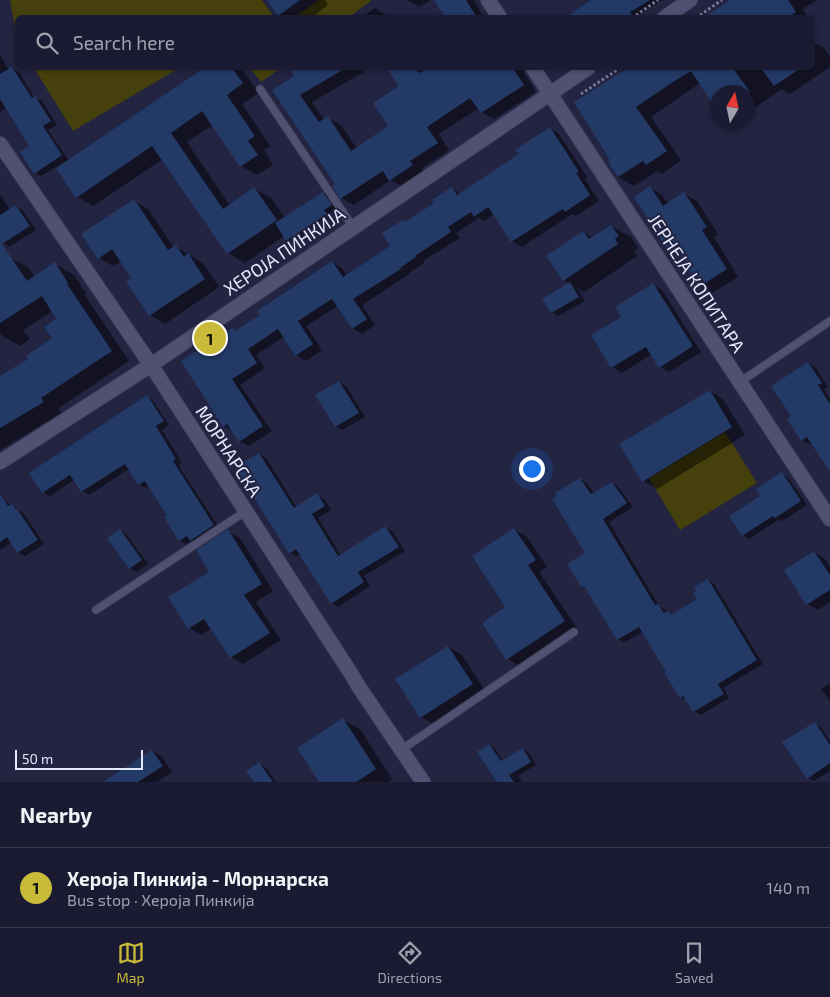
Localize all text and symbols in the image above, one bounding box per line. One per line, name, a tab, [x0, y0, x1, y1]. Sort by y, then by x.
search box	[15, 15, 815, 70]
icon: search	[33, 29, 61, 57]
text: Search here	[73, 31, 175, 54]
north arrow	[710, 85, 755, 130]
street label: ХЕРОЈА ПИНКИЈА	[219, 202, 350, 300]
street label: ЈЕРНЕЈА КОПИТАРА	[644, 210, 750, 357]
pin: 1	[194, 319, 226, 357]
street label: МОРНАРСКА	[191, 401, 267, 501]
your location	[519, 456, 545, 482]
scale bar	[15, 747, 142, 770]
text: 50 m	[22, 750, 53, 767]
text: Nearby	[20, 802, 92, 827]
text: Хероја Пинкија - Морнарска	[67, 867, 329, 890]
text: 1	[33, 878, 39, 897]
text: 140 m	[767, 878, 810, 897]
text: Bus stop · Хероја Пинкија	[67, 890, 255, 909]
tab: Map	[116, 939, 145, 986]
tab: Directions	[378, 939, 442, 986]
tab: Saved	[675, 939, 714, 986]

